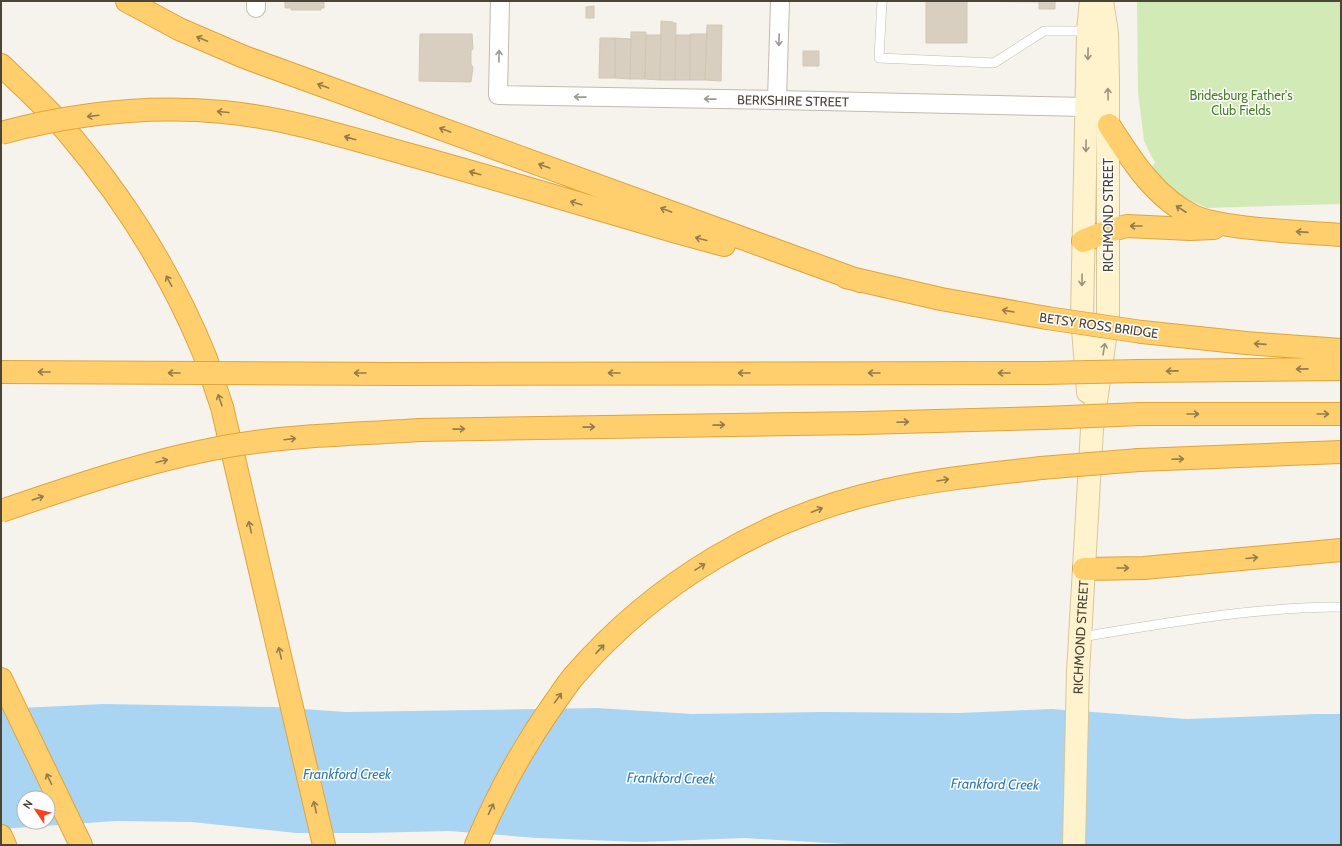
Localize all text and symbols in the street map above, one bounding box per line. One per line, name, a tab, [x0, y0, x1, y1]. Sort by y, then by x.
one-way arrow	[775, 33, 782, 46]
one-way arrow	[196, 34, 208, 42]
one-way arrow	[1084, 47, 1092, 60]
one-way arrow	[495, 50, 503, 63]
one-way arrow	[317, 81, 329, 89]
park label: Bridesburg Father's Club Fields	[1189, 87, 1293, 118]
one-way arrow	[1104, 88, 1112, 101]
street label: BERKSHIRE STREET	[737, 91, 849, 110]
one-way arrow	[574, 93, 587, 101]
one-way arrow	[704, 95, 717, 103]
one-way arrow	[217, 109, 230, 116]
one-way arrow	[87, 112, 100, 119]
one-way arrow	[438, 126, 451, 133]
one-way arrow	[344, 134, 357, 141]
one-way arrow	[1082, 139, 1090, 152]
street label: RICHMOND STREET	[1100, 158, 1116, 272]
one-way arrow	[537, 162, 550, 169]
one-way arrow	[469, 169, 482, 176]
one-way arrow	[570, 198, 582, 206]
one-way arrow	[1176, 205, 1187, 213]
one-way arrow	[660, 206, 672, 214]
one-way arrow	[1130, 222, 1143, 230]
one-way arrow	[1296, 229, 1309, 236]
one-way arrow	[695, 235, 708, 242]
one-way arrow	[1078, 273, 1086, 286]
one-way arrow	[165, 275, 172, 287]
one-way arrow	[1002, 306, 1015, 314]
street label: BETSY ROSS BRIDGE	[1038, 309, 1160, 341]
one-way arrow	[1254, 340, 1267, 347]
one-way arrow	[1100, 342, 1108, 355]
one-way arrow	[1296, 365, 1309, 373]
one-way arrow	[1166, 367, 1179, 375]
one-way arrow	[38, 369, 51, 376]
one-way arrow	[168, 369, 181, 377]
one-way arrow	[354, 369, 367, 377]
one-way arrow	[608, 369, 621, 377]
one-way arrow	[738, 369, 751, 377]
one-way arrow	[868, 369, 881, 377]
one-way arrow	[998, 369, 1011, 377]
one-way arrow	[216, 394, 223, 407]
one-way arrow	[1186, 410, 1199, 418]
one-way arrow	[1316, 410, 1329, 418]
one-way arrow	[896, 418, 909, 426]
one-way arrow	[712, 421, 725, 429]
one-way arrow	[582, 423, 595, 431]
one-way arrow	[452, 425, 465, 433]
one-way arrow	[283, 435, 296, 442]
one-way arrow	[1171, 455, 1184, 462]
one-way arrow	[156, 456, 169, 464]
one-way arrow	[936, 476, 949, 484]
one-way arrow	[31, 494, 44, 501]
one-way arrow	[810, 506, 822, 514]
one-way arrow	[246, 521, 254, 534]
one-way arrow	[1245, 555, 1258, 562]
one-way arrow	[694, 562, 706, 570]
one-way arrow	[1116, 565, 1129, 572]
street label: RICHMOND STREET	[1069, 580, 1091, 694]
one-way arrow	[595, 643, 604, 654]
one-way arrow	[275, 647, 283, 660]
one-way arrow	[554, 692, 562, 703]
water label: Frankford Creek	[303, 765, 392, 783]
water label: Frankford Creek	[627, 768, 716, 788]
one-way arrow	[45, 773, 52, 785]
water label: Frankford Creek	[951, 774, 1040, 794]
north arrow	[16, 790, 56, 830]
text: N	[20, 797, 36, 811]
one-way arrow	[311, 801, 319, 814]
one-way arrow	[488, 803, 495, 815]

